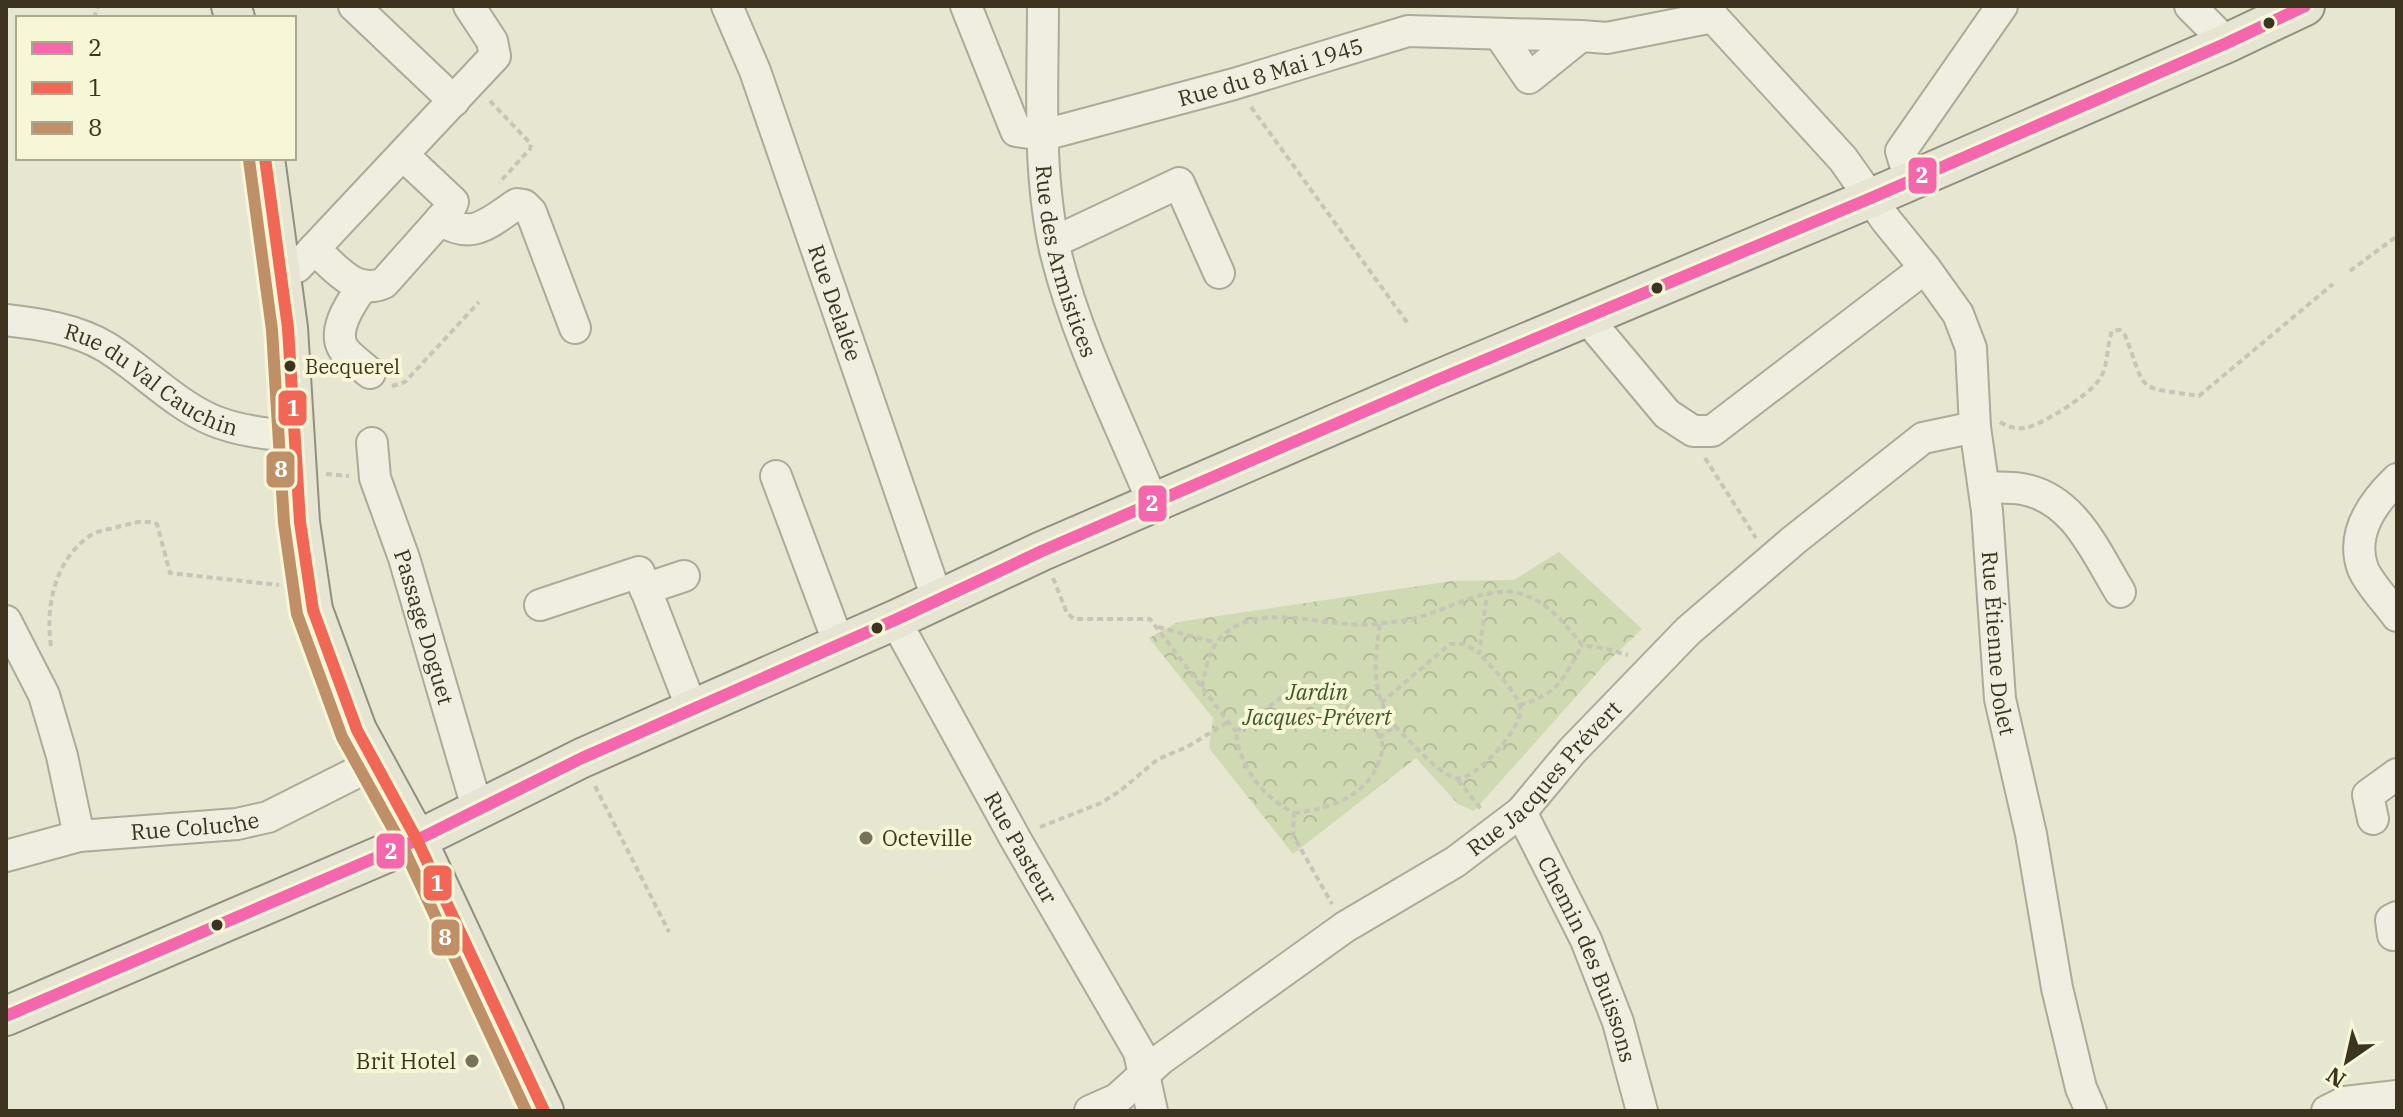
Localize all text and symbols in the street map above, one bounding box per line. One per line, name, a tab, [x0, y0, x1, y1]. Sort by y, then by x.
unlabelled marker	[2261, 15, 2277, 31]
legend	[16, 16, 296, 160]
text: 2	[88, 31, 102, 63]
street label: Rue du 8 Mai 1945	[1175, 31, 1366, 112]
text: 1	[88, 71, 102, 103]
text: 8	[88, 111, 102, 143]
line badge: 2	[1907, 156, 1938, 195]
text: 2	[1915, 160, 1929, 189]
street label: Rue des Armistices	[1030, 164, 1104, 362]
street label: Rue Delalée	[802, 241, 869, 365]
unlabelled marker	[1649, 280, 1665, 296]
street label: Rue du Val Cauchin	[61, 316, 241, 442]
place label: Becquerel	[305, 353, 400, 380]
marker: Becquerel	[282, 358, 298, 374]
line badge: 1	[277, 389, 308, 427]
text: 1	[286, 393, 300, 422]
line badge: 8	[265, 450, 296, 489]
text: 8	[274, 454, 288, 483]
line badge: 2	[1137, 484, 1168, 523]
text: 2	[1145, 488, 1159, 517]
street label: Passage Doguet	[388, 545, 461, 708]
street label: Rue Étienne Dolet	[1976, 550, 2023, 738]
unlabelled marker	[869, 620, 885, 636]
park label: Jardin Jacques-Prévert	[1241, 677, 1393, 731]
street label: Rue Jacques Prévert	[1461, 694, 1627, 862]
street label: Rue Pasteur	[978, 786, 1065, 909]
street label: Rue Coluche	[130, 804, 262, 846]
place label: Octeville	[882, 823, 972, 852]
marker: Octeville	[857, 829, 875, 847]
line badge: 2	[375, 832, 406, 870]
text: 2	[384, 836, 398, 865]
street label: Chemin des Buissons	[1532, 851, 1643, 1065]
line badge: 1	[422, 864, 453, 902]
text: 1	[430, 868, 444, 897]
unlabelled marker	[209, 917, 225, 933]
line badge: 8	[430, 918, 461, 957]
text: 8	[438, 922, 452, 951]
north arrow	[2307, 1021, 2387, 1101]
place label: Brit Hotel	[356, 1046, 456, 1075]
marker: Brit Hotel	[463, 1052, 481, 1070]
text: N	[2320, 1061, 2351, 1095]

